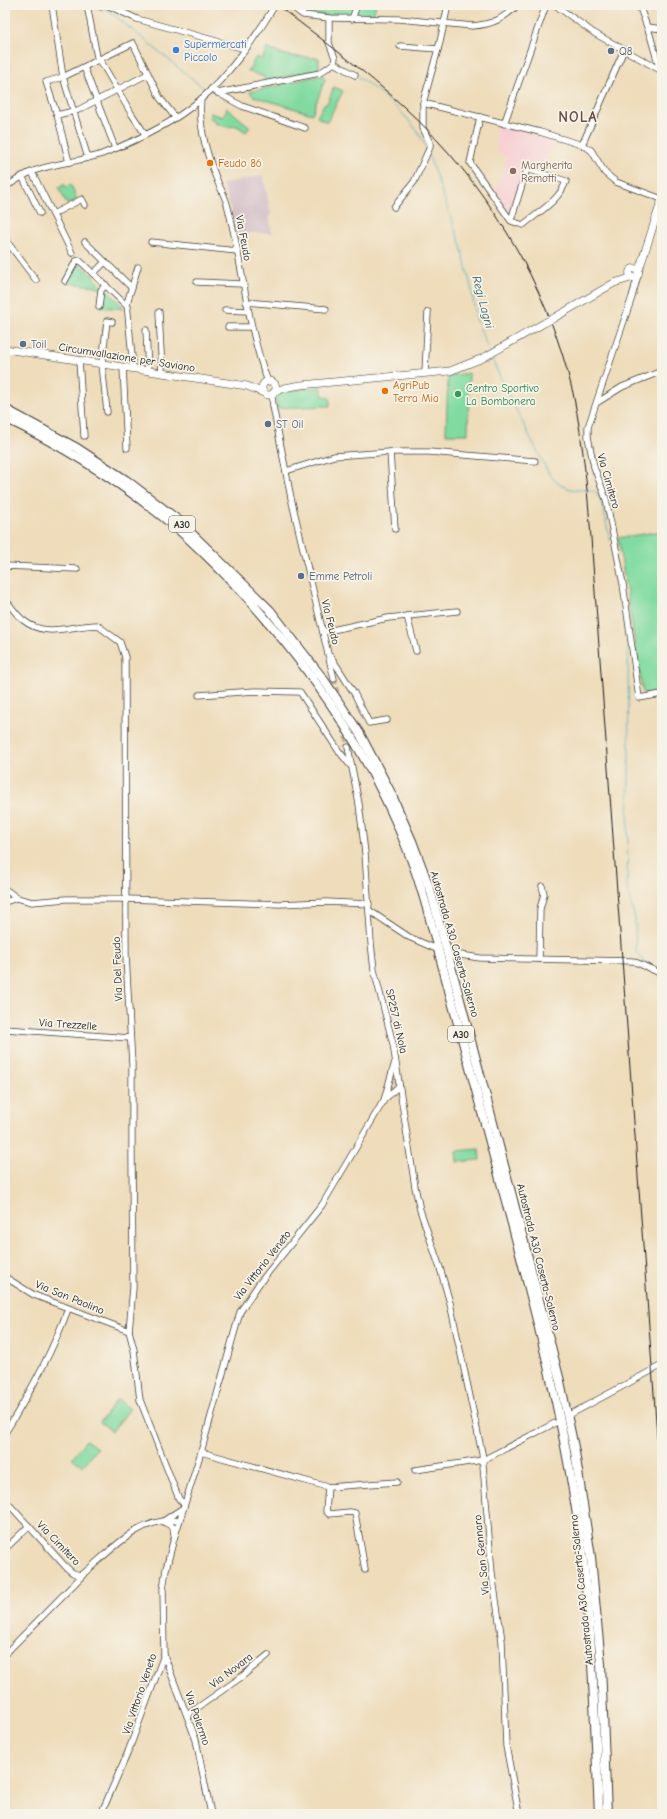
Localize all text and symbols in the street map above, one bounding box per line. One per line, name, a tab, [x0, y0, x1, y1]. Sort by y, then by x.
place label: Supermercati Piccolo	[184, 38, 247, 64]
marker: Supermercati Piccolo	[171, 45, 181, 55]
place label: Q8	[619, 45, 633, 58]
marker: Q8	[606, 46, 616, 56]
district label: NOLA	[558, 108, 598, 126]
place label: Feudo 86	[218, 157, 262, 170]
marker: Feudo 86	[205, 158, 215, 168]
place label: Margherita Remotti	[521, 159, 573, 185]
marker: Margherita Remotti	[508, 166, 518, 176]
street label: Via Feudo	[233, 214, 254, 262]
water label: Regi Lagni	[469, 274, 497, 330]
place label: Toil	[31, 338, 46, 351]
marker: Toil	[18, 339, 28, 349]
street label: Circumvallazione per Saviano	[58, 340, 196, 375]
place label: AgriPub Terra Mia	[393, 379, 439, 405]
place label: Centro Sportivo La Bombonera	[466, 382, 539, 408]
marker: AgriPub Terra Mia	[380, 386, 390, 396]
marker: Centro Sportivo La Bombonera	[453, 389, 463, 399]
place label: ST Oil	[276, 418, 303, 431]
marker: ST Oil	[263, 419, 273, 429]
street label: Via Cimitero	[594, 452, 623, 510]
road number: A30	[169, 516, 195, 532]
place label: Emme Petroli	[309, 570, 372, 583]
marker: Emme Petroli	[296, 571, 306, 581]
street label: Via Feudo	[319, 598, 342, 646]
street label: Autostrada A30 Caserta-Salerno	[427, 870, 482, 1019]
street label: Via Del Feudo	[110, 936, 125, 1002]
street label: SP257 di Nola	[383, 988, 410, 1055]
street label: Via Trezzelle	[38, 1016, 98, 1033]
road number: A30	[448, 1026, 474, 1042]
street label: Autostrada A30 Caserta-Salerno	[514, 1182, 563, 1332]
street label: Via Vittorio Veneto	[231, 1228, 294, 1303]
street label: Via San Paolino	[33, 1278, 106, 1317]
street label: Via San Gennaro	[471, 1514, 492, 1596]
street label: Autostrada A30 Caserta-Salerno	[567, 1514, 596, 1666]
street label: Via Cimitero	[34, 1518, 83, 1568]
street label: Via Novara	[207, 1650, 255, 1691]
street label: Via Vittorio Veneto	[119, 1652, 160, 1737]
street label: Via Palermo	[182, 1689, 213, 1747]

